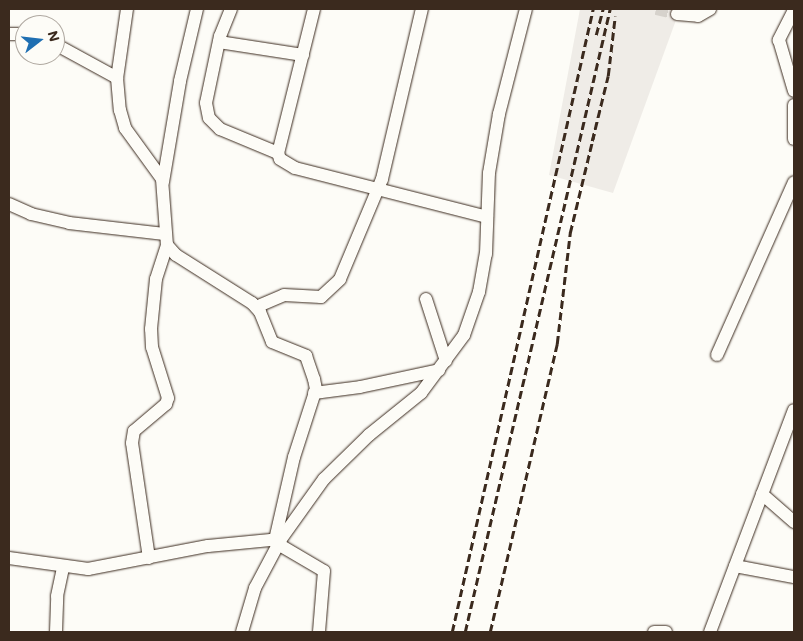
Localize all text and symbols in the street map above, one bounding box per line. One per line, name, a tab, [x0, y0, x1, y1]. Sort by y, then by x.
north arrow	[15, 15, 65, 65]
text: N	[43, 28, 65, 44]

